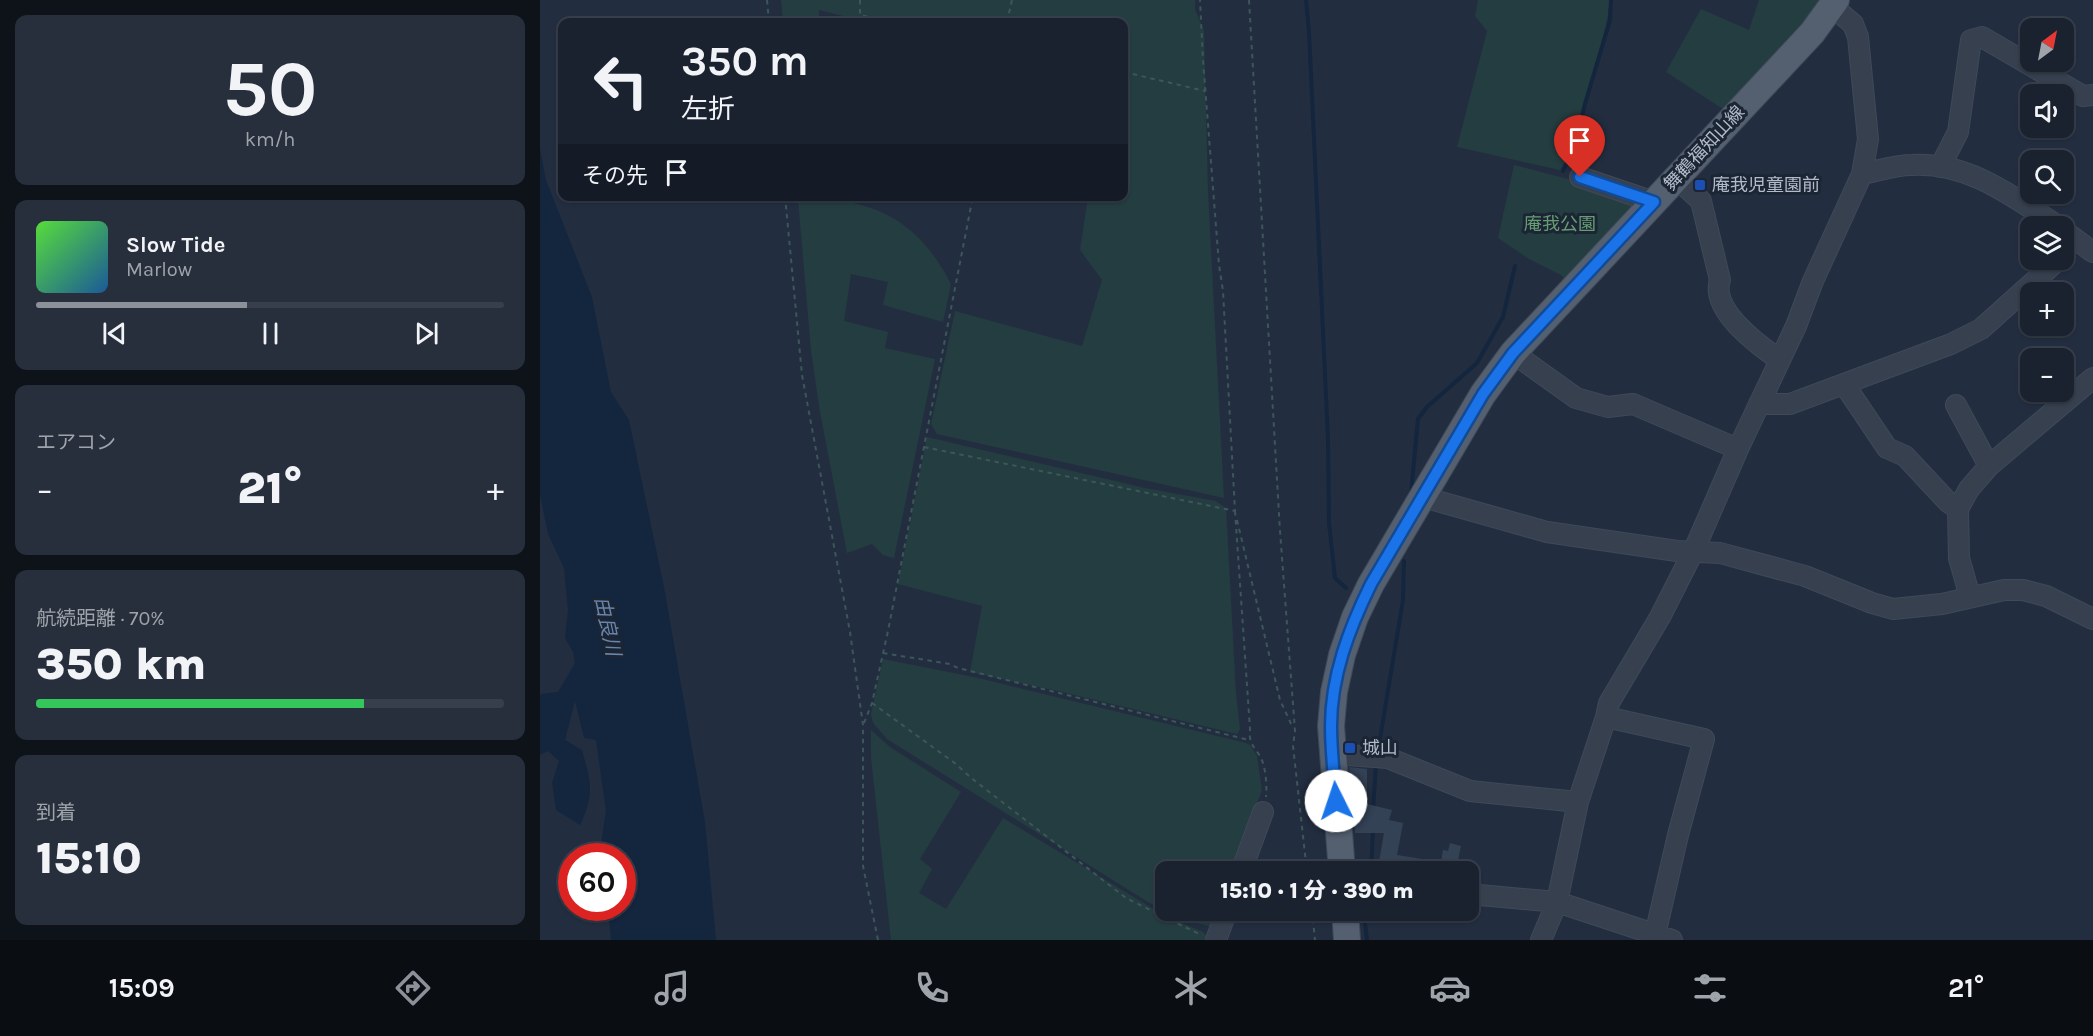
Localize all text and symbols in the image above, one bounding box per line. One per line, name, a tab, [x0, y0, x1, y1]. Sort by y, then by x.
north arrow	[2020, 18, 2074, 72]
map controls	[2020, 18, 2074, 402]
text: 350 m	[681, 36, 809, 86]
icon: left	[582, 42, 660, 120]
text: 50	[223, 43, 317, 135]
button: sound	[2020, 84, 2074, 138]
text: 左折	[681, 93, 735, 125]
street label: 舞鶴福知山線	[1659, 101, 1749, 195]
pin	[1554, 115, 1605, 177]
icon: arrive	[1563, 124, 1596, 157]
text: km/h	[245, 128, 295, 151]
button: search	[2020, 150, 2074, 204]
icon: arrive	[660, 156, 693, 189]
text: その先	[582, 163, 648, 189]
place label: 庵我児童園前	[1712, 174, 1820, 196]
marker: 庵我児童園前	[1693, 178, 1707, 192]
park label: 庵我公園	[1524, 213, 1596, 235]
button: layers	[2020, 216, 2074, 270]
text: Slow Tide	[126, 232, 226, 258]
text: Marlow	[126, 258, 192, 281]
button: +	[2020, 282, 2074, 336]
icon: previous	[98, 317, 131, 350]
icon: pause	[254, 317, 287, 350]
icon: next	[410, 317, 443, 350]
button: −	[2020, 348, 2074, 402]
text: エアコン	[36, 431, 116, 454]
text: 21°	[237, 462, 303, 514]
text: −	[36, 470, 53, 508]
text: +	[487, 470, 504, 508]
water label: 由良川	[590, 594, 625, 660]
text: 航続距離 · 70%	[36, 607, 165, 630]
text: 350 km	[36, 638, 206, 690]
place label: 城山	[1362, 737, 1398, 759]
marker: 城山	[1343, 741, 1357, 755]
position arrow	[1304, 769, 1368, 833]
text: 到着	[36, 801, 76, 824]
text: 15:10	[36, 832, 142, 884]
speed limit sign: 60	[558, 843, 636, 921]
text: 15:10 · 1 分 · 390 m	[1220, 878, 1414, 904]
icon: directions	[392, 967, 434, 1009]
icon: music	[651, 967, 693, 1009]
icon: phone	[911, 967, 953, 1009]
icon: climate	[1170, 967, 1212, 1009]
icon: car	[1429, 967, 1471, 1009]
icon: filters	[1689, 967, 1731, 1009]
text: 15:09	[109, 972, 175, 1004]
text: 21°	[1948, 972, 1984, 1004]

